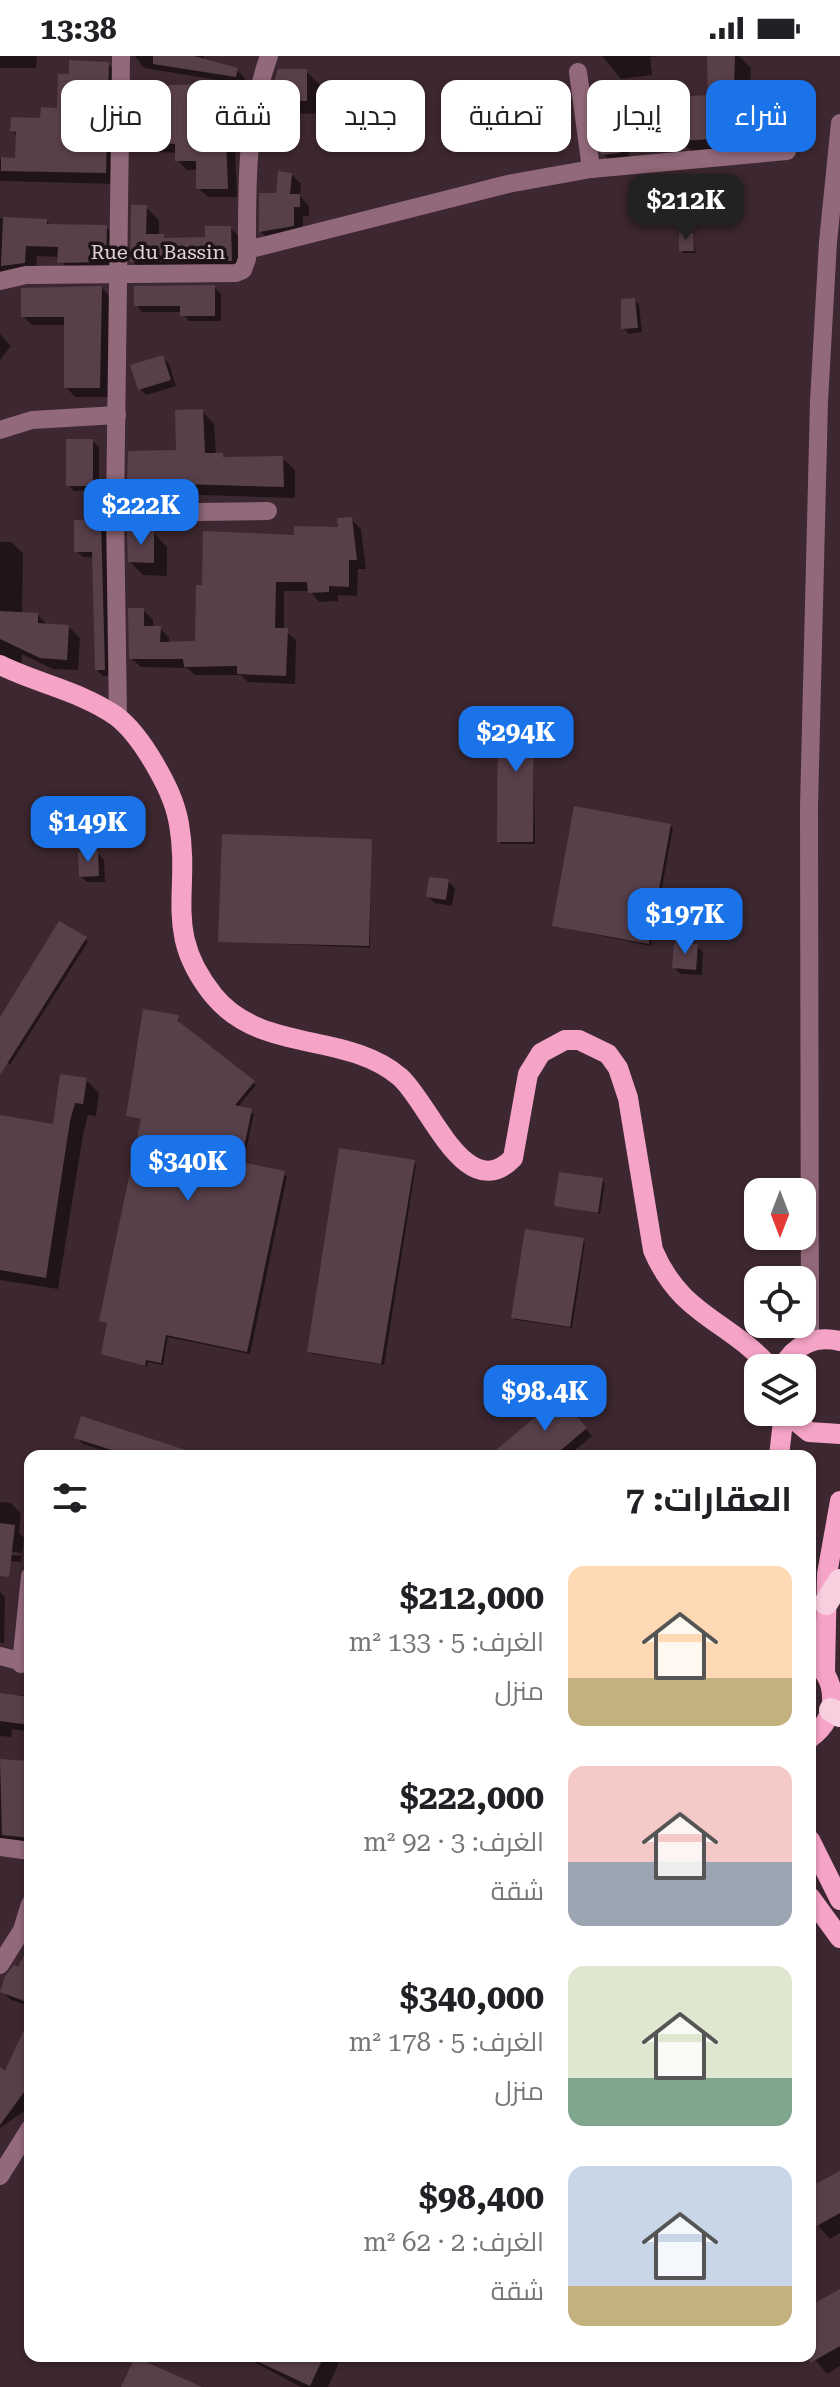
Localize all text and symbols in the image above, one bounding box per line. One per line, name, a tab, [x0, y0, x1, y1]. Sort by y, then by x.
text: 13:38	[40, 11, 117, 46]
chip: منزل	[61, 80, 171, 152]
chip: شقة	[187, 80, 300, 152]
chip: جديد	[316, 80, 425, 152]
chip: تصفية	[441, 80, 571, 152]
chip: إيجار	[587, 80, 690, 152]
chip: شراء	[706, 80, 816, 152]
pin: $212K	[630, 174, 742, 242]
text: $212K	[647, 185, 725, 215]
street label: Rue du Bassin	[91, 240, 225, 264]
pin: $222K	[85, 479, 197, 547]
text: $222K	[102, 490, 180, 520]
pin: $294K	[460, 706, 572, 774]
text: $294K	[477, 717, 555, 747]
pin: $149K	[32, 796, 144, 864]
text: $149K	[49, 807, 127, 837]
pin: $197K	[629, 888, 741, 956]
text: $197K	[646, 899, 724, 929]
pin: $340K	[132, 1135, 244, 1203]
text: $340K	[149, 1146, 227, 1176]
north arrow	[744, 1178, 816, 1250]
map controls	[744, 1178, 816, 1426]
button: locate	[744, 1266, 816, 1338]
button: layers	[744, 1354, 816, 1426]
pin: $98.4K	[480, 1365, 610, 1433]
text: $98.4K	[502, 1376, 588, 1406]
icon: filters	[48, 1476, 92, 1520]
text: العقارات: 7	[625, 1479, 792, 1519]
text: $212,000	[400, 1577, 544, 1617]
icon: home	[632, 1598, 728, 1694]
text: الغرف: 5 · 133 m²	[349, 1627, 544, 1657]
text: منزل	[495, 1676, 544, 1706]
text: $222,000	[400, 1777, 544, 1817]
icon: home	[632, 1798, 728, 1894]
text: الغرف: 3 · 92 m²	[363, 1827, 544, 1857]
text: شقة	[491, 1876, 544, 1906]
text: $340,000	[400, 1977, 544, 2017]
icon: home	[632, 1998, 728, 2094]
text: الغرف: 5 · 178 m²	[349, 2027, 544, 2057]
text: منزل	[495, 2076, 544, 2106]
text: $98,400	[419, 2177, 544, 2217]
icon: home	[632, 2198, 728, 2294]
text: الغرف: 2 · 62 m²	[363, 2227, 544, 2257]
text: شقة	[491, 2276, 544, 2306]

